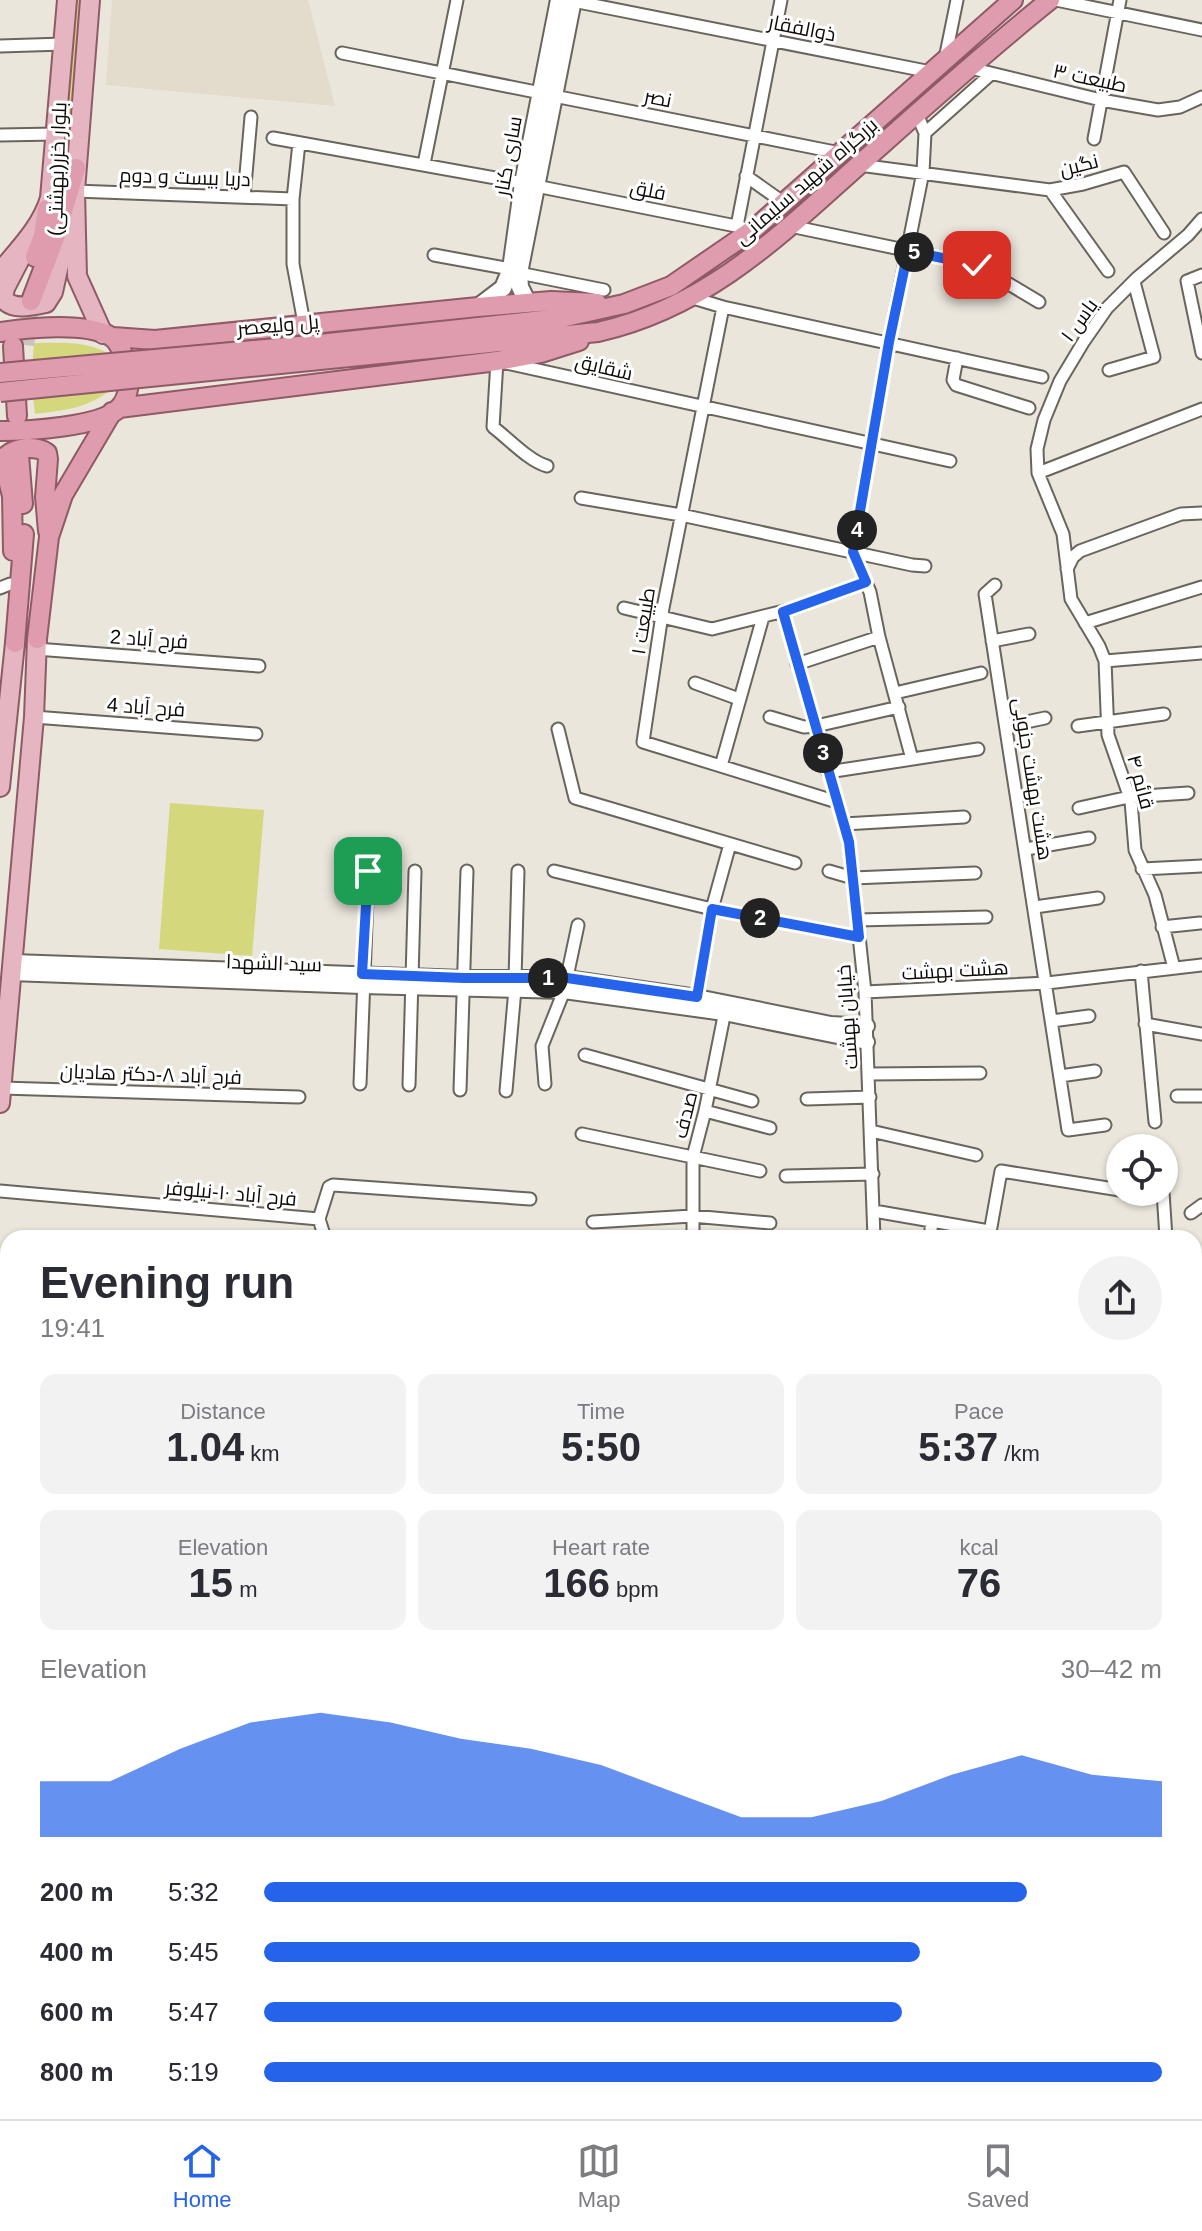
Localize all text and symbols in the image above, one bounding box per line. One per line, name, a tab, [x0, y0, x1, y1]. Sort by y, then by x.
street label: ذوالفقار	[765, 11, 838, 46]
street label: طبیعت ٣	[1051, 59, 1129, 97]
street label: نصر	[641, 84, 674, 112]
street label: بلوار خزر(بهشتی)	[44, 102, 72, 237]
street label: بزرگراه شهید سلیمانی	[730, 113, 883, 250]
street label: ساری کنار	[490, 114, 528, 199]
street label: نگین	[1057, 150, 1101, 182]
street label: دریا بیست و دوم	[119, 164, 251, 193]
street label: فلق	[628, 176, 668, 206]
pin	[943, 231, 1011, 299]
pin: 5	[894, 232, 934, 272]
text: 5	[908, 239, 920, 264]
icon: check	[955, 243, 999, 287]
street label: یاس ۱	[1056, 294, 1104, 347]
street label: پل ولیعصر	[235, 310, 321, 342]
street label: شقایق	[573, 350, 635, 386]
pin: 4	[837, 510, 877, 550]
text: 4	[851, 517, 863, 542]
street label: طبیعت ۱	[627, 586, 659, 656]
street label: فرح آباد 2	[109, 625, 189, 656]
street label: فرح آباد 4	[106, 693, 186, 724]
street label: هشت بهشت جنوبی	[1007, 696, 1057, 862]
pin: 3	[803, 733, 843, 773]
text: 3	[817, 740, 829, 765]
street label: قائم ۴	[1120, 752, 1159, 812]
pin	[334, 837, 402, 905]
icon: arrive	[346, 849, 390, 893]
pin: 2	[740, 898, 780, 938]
text: 2	[754, 905, 766, 930]
street label: سید الشهدا	[226, 950, 322, 978]
street label: هشت بهشت	[901, 956, 1009, 986]
pin: 1	[528, 958, 568, 998]
street label: خیابان بهشت	[832, 964, 864, 1070]
text: 1	[542, 965, 554, 990]
street label: فرح آباد ۸-دکتر هادیان	[60, 1060, 242, 1091]
street label: صدف	[669, 1089, 701, 1141]
map controls	[1106, 1134, 1178, 1206]
button: locate	[1106, 1134, 1178, 1206]
street label: فرح آباد ۱۰-نیلوفر	[163, 1176, 298, 1213]
button: share	[1078, 1256, 1162, 1340]
text: Evening run	[40, 1258, 294, 1307]
text: 19:41	[40, 1313, 105, 1343]
text: Distance	[180, 1399, 266, 1424]
text: Time	[577, 1399, 625, 1424]
text: Pace	[954, 1399, 1004, 1424]
text: 1.04	[166, 1425, 244, 1469]
text: 5:50	[561, 1425, 641, 1469]
text: 5:37	[918, 1425, 998, 1469]
text: km	[244, 1441, 280, 1466]
text: /km	[998, 1441, 1040, 1466]
text: Elevation	[178, 1535, 268, 1560]
text: Heart rate	[552, 1535, 650, 1560]
text: kcal	[959, 1535, 999, 1560]
text: 15	[189, 1561, 233, 1605]
text: 166	[543, 1561, 610, 1605]
text: 76	[957, 1561, 1001, 1605]
text: m	[233, 1577, 257, 1602]
text: bpm	[610, 1577, 659, 1602]
text: Elevation	[40, 1654, 147, 1684]
text: 30–42 m	[1061, 1654, 1162, 1684]
text: 200 m	[40, 1877, 114, 1907]
text: 5:32	[168, 1877, 219, 1907]
text: 400 m	[40, 1937, 114, 1967]
text: 5:45	[168, 1937, 219, 1967]
text: 600 m	[40, 1997, 114, 2027]
text: 5:47	[168, 1997, 219, 2027]
text: 800 m	[40, 2057, 114, 2087]
text: 5:19	[168, 2057, 219, 2087]
tab: Home	[173, 2139, 232, 2213]
tab: Map	[577, 2139, 621, 2213]
tab: Saved	[967, 2139, 1029, 2213]

